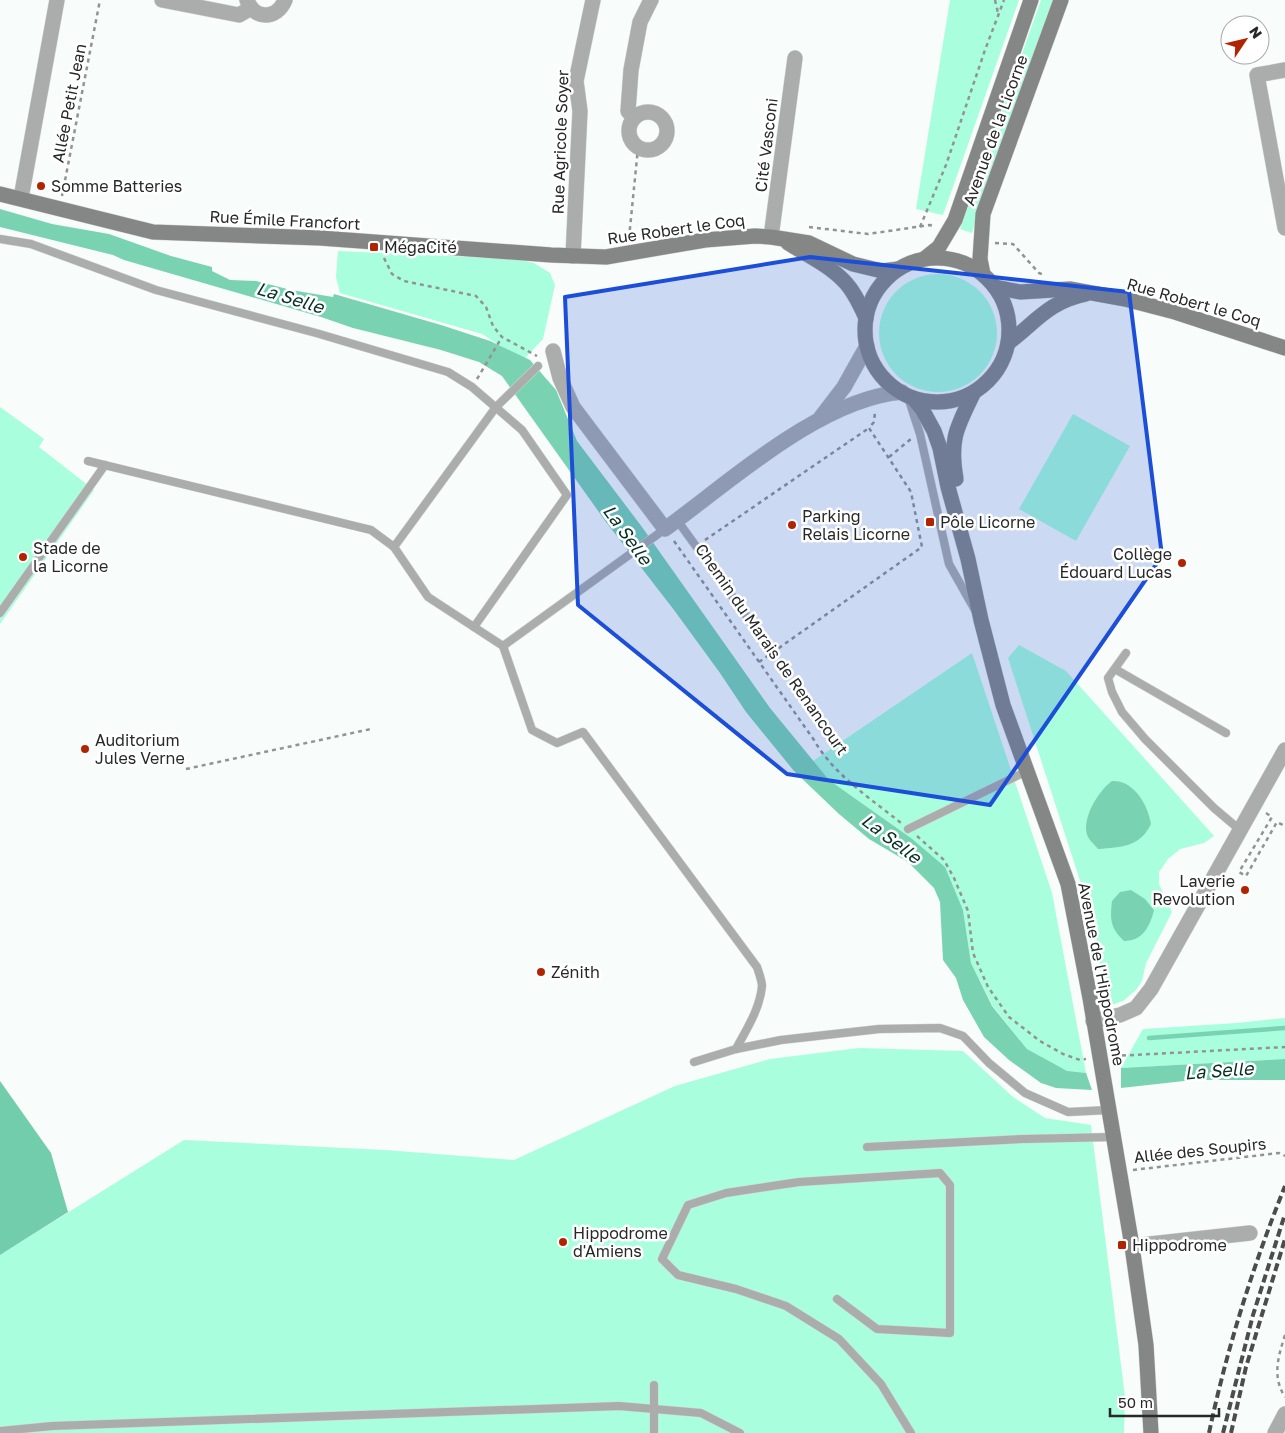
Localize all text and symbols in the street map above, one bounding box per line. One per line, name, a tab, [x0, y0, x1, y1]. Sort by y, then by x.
north arrow	[1220, 15, 1270, 65]
text: N	[1246, 23, 1266, 41]
street label: Allée Petit Jean	[48, 42, 90, 164]
street label: Avenue de la Licorne	[958, 52, 1032, 208]
street label: Rue Agricole Soyer	[547, 69, 573, 215]
street label: Cité Vasconi	[750, 97, 782, 193]
place label: Somme Batteries	[51, 176, 182, 196]
marker: Somme Batteries	[35, 180, 47, 192]
street label: Rue Émile Francfort	[209, 206, 361, 234]
street label: Rue Robert le Coq	[606, 209, 746, 249]
place label: MégaCité	[384, 237, 457, 257]
marker: MégaCité	[368, 241, 380, 253]
street label: Rue Robert le Coq	[1125, 273, 1263, 331]
water label: La Selle	[254, 276, 328, 318]
water label: La Selle	[599, 500, 658, 570]
place label: Parking Relais Licorne	[802, 506, 910, 544]
place label: Pôle Licorne	[940, 512, 1035, 532]
marker: Pôle Licorne	[924, 516, 936, 528]
marker: Parking Relais Licorne	[786, 519, 798, 531]
place label: Stade de la Licorne	[33, 538, 108, 576]
street label: Chemin du Marais de Renancourt	[691, 540, 853, 758]
place label: Collège Édouard Lucas	[1060, 544, 1172, 582]
marker: Stade de la Licorne	[17, 551, 29, 563]
marker: Collège Édouard Lucas	[1176, 557, 1188, 569]
place label: Auditorium Jules Verne	[95, 730, 185, 768]
marker: Auditorium Jules Verne	[79, 743, 91, 755]
water label: La Selle	[857, 809, 927, 869]
place label: Laverie Revolution	[1152, 871, 1235, 909]
street label: Avenue de l'Hippodrome	[1074, 881, 1130, 1067]
marker: Laverie Revolution	[1239, 884, 1251, 896]
place label: Zénith	[551, 962, 600, 982]
marker: Zénith	[535, 966, 547, 978]
water label: La Selle	[1184, 1057, 1256, 1083]
street label: Allée des Soupirs	[1133, 1133, 1267, 1167]
place label: Hippodrome d'Amiens	[573, 1223, 668, 1261]
place label: Hippodrome	[1132, 1235, 1227, 1255]
marker: Hippodrome d'Amiens	[557, 1236, 569, 1248]
marker: Hippodrome	[1116, 1239, 1128, 1251]
scale bar	[1110, 1386, 1219, 1418]
text: 50 m	[1118, 1393, 1153, 1411]

